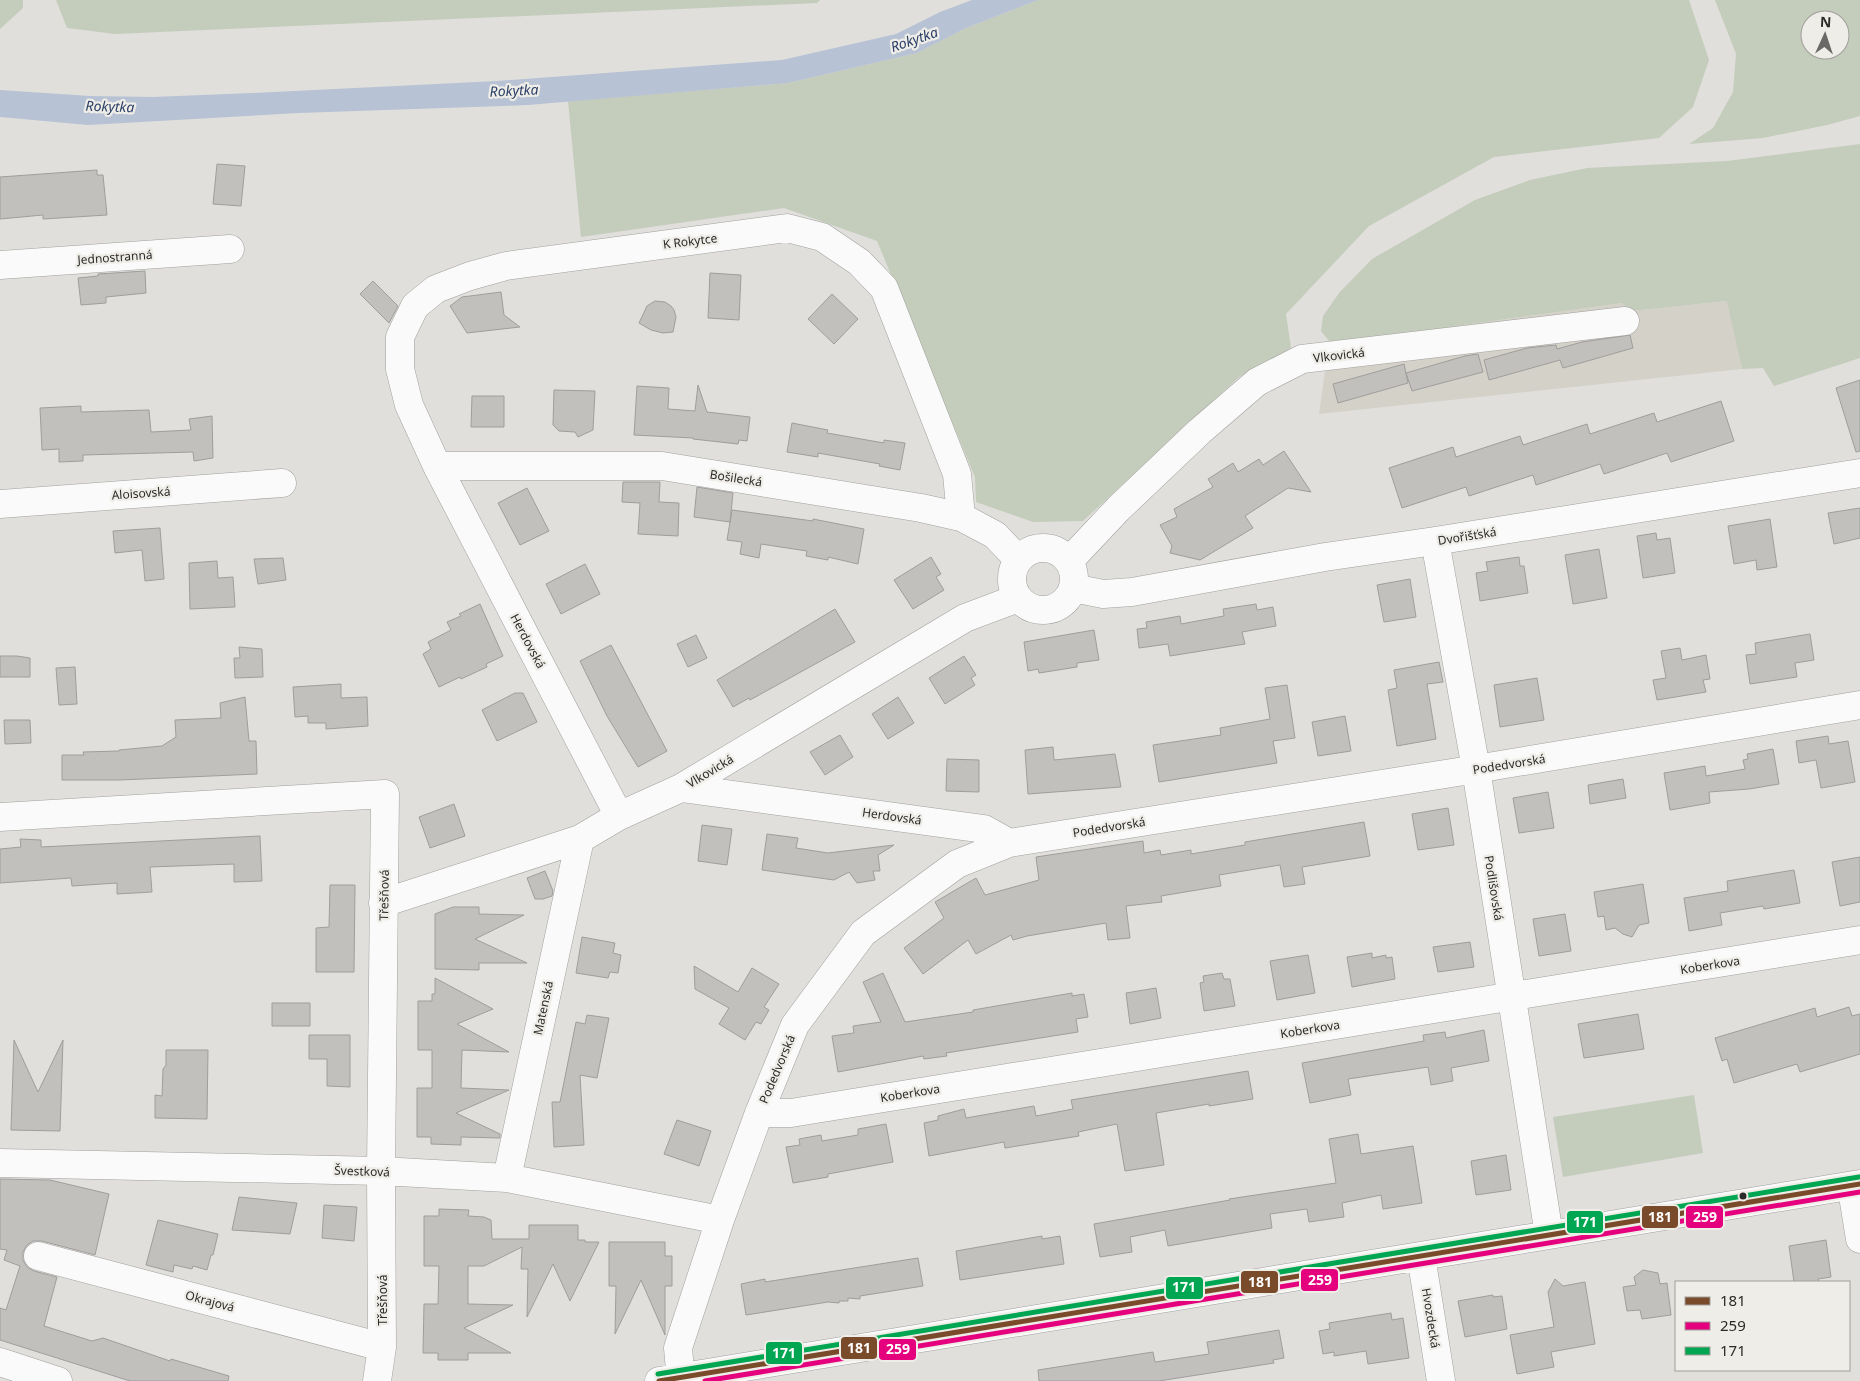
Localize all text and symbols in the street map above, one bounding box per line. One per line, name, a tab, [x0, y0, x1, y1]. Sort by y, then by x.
north arrow	[1800, 10, 1850, 60]
text: N	[1820, 12, 1832, 31]
water label: Rokytka	[888, 22, 940, 56]
water label: Rokytka	[489, 79, 539, 101]
water label: Rokytka	[85, 96, 135, 116]
street label: K Rokytce	[662, 229, 718, 253]
street label: Jednostranná	[76, 246, 153, 268]
street label: Vlkovická	[1312, 343, 1366, 367]
street label: Bošilecká	[709, 465, 763, 491]
street label: Aloisovská	[111, 482, 171, 504]
street label: Dvořišťská	[1436, 523, 1498, 549]
street label: Herdovská	[506, 611, 550, 671]
street label: Vlkovická	[683, 750, 737, 792]
street label: Podedvorská	[1471, 750, 1547, 778]
street label: Herdovská	[861, 803, 923, 829]
street label: Podedvorská	[1071, 813, 1147, 841]
street label: Podlišovská	[1480, 854, 1508, 922]
street label: Třešňová	[375, 869, 393, 921]
street label: Koberkova	[1679, 952, 1741, 978]
street label: Matenská	[529, 979, 557, 1037]
street label: Koberkova	[1279, 1016, 1341, 1042]
street label: Podedvorská	[755, 1032, 799, 1106]
street label: Koberkova	[879, 1080, 941, 1106]
street label: Švestková	[334, 1162, 390, 1180]
unlabelled marker	[1738, 1191, 1748, 1201]
line badge: 181	[1641, 1205, 1679, 1229]
line badge: 259	[1685, 1205, 1724, 1229]
text: 181	[1648, 1207, 1672, 1226]
text: 259	[1693, 1207, 1717, 1226]
line badge: 171	[1566, 1210, 1604, 1234]
text: 171	[1573, 1212, 1597, 1231]
line badge: 259	[1300, 1268, 1339, 1292]
line badge: 181	[1240, 1270, 1279, 1294]
text: 259	[1308, 1270, 1332, 1289]
text: 181	[1248, 1272, 1272, 1291]
street label: Třešňová	[374, 1274, 391, 1326]
line badge: 171	[1165, 1276, 1204, 1300]
text: 171	[1172, 1277, 1196, 1296]
legend	[1675, 1281, 1850, 1371]
street label: Okrajová	[184, 1286, 236, 1316]
street label: Hvozdecká	[1418, 1287, 1444, 1349]
text: 181	[1720, 1290, 1746, 1310]
text: 259	[1720, 1315, 1746, 1335]
line badge: 181	[840, 1336, 878, 1360]
text: 181	[847, 1338, 871, 1357]
line badge: 259	[878, 1338, 917, 1361]
text: 259	[886, 1339, 910, 1358]
text: 171	[1720, 1340, 1746, 1360]
line badge: 171	[765, 1341, 803, 1365]
text: 171	[772, 1343, 796, 1362]

